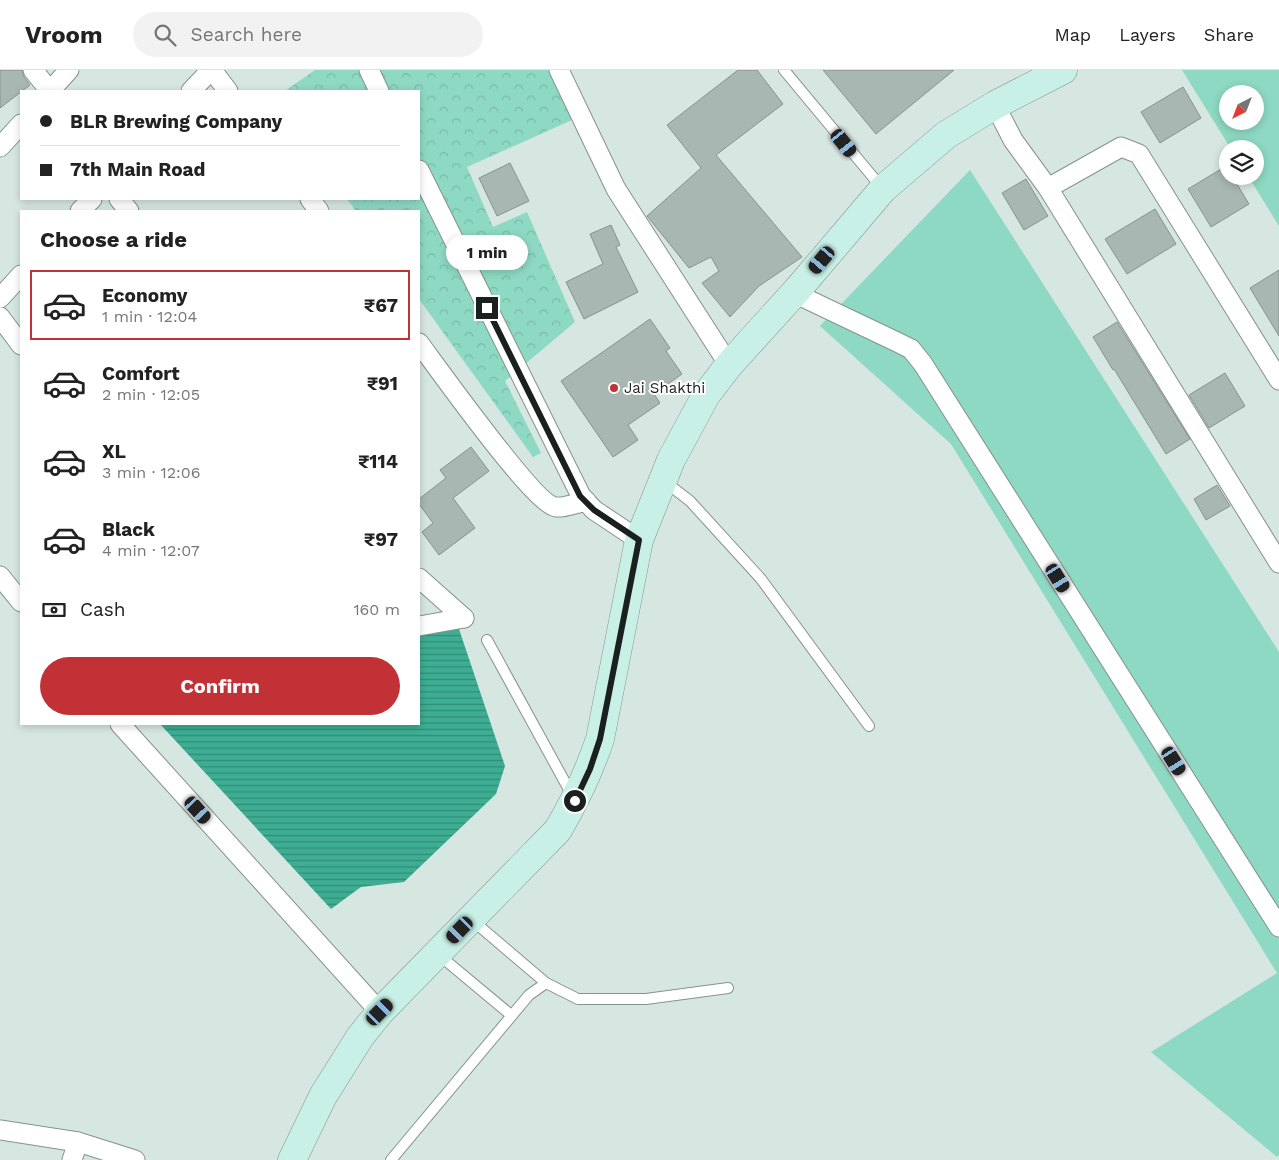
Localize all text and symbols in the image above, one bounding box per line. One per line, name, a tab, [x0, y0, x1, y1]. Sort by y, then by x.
search box	[133, 12, 483, 57]
text: Vroom	[25, 21, 103, 49]
icon: search	[151, 21, 179, 49]
text: Search here	[191, 23, 302, 46]
text: Map	[1054, 24, 1091, 45]
text: Layers	[1119, 24, 1176, 45]
text: Share	[1204, 24, 1254, 45]
north arrow	[1219, 85, 1264, 130]
map controls	[1219, 85, 1264, 185]
text: BLR Brewing Company	[70, 110, 282, 133]
car	[828, 127, 859, 159]
button: layers	[1219, 140, 1264, 185]
text: 7th Main Road	[70, 158, 205, 181]
text: Choose a ride	[40, 227, 187, 252]
callout: 1 min	[446, 236, 528, 270]
text: 1 min	[466, 243, 508, 262]
car	[806, 244, 837, 276]
icon: car	[42, 283, 87, 328]
text: Economy	[102, 284, 187, 307]
text: ₹67	[364, 294, 398, 317]
route end	[476, 297, 498, 319]
text: 1 min · 12:04	[102, 307, 197, 326]
icon: car	[42, 361, 87, 406]
text: Comfort	[102, 362, 180, 385]
text: ₹91	[367, 372, 398, 395]
place label: Jai Shakthi	[624, 379, 705, 397]
marker: Jai Shakthi	[608, 382, 620, 394]
text: 2 min · 12:05	[102, 385, 200, 404]
icon: car	[42, 439, 87, 484]
text: XL	[102, 440, 126, 463]
text: ₹114	[358, 450, 398, 473]
text: 3 min · 12:06	[102, 463, 200, 482]
icon: car	[42, 517, 87, 562]
text: Black	[102, 518, 155, 541]
text: ₹97	[364, 528, 398, 551]
text: 4 min · 12:07	[102, 541, 200, 560]
car	[1043, 561, 1072, 595]
icon: cash	[40, 596, 68, 624]
text: Cash	[80, 598, 126, 621]
text: 160 m	[353, 600, 400, 619]
button: Confirm	[40, 657, 400, 715]
car	[1159, 744, 1188, 778]
route start	[564, 790, 586, 812]
car	[182, 794, 213, 826]
car	[444, 914, 475, 946]
car	[364, 996, 395, 1028]

